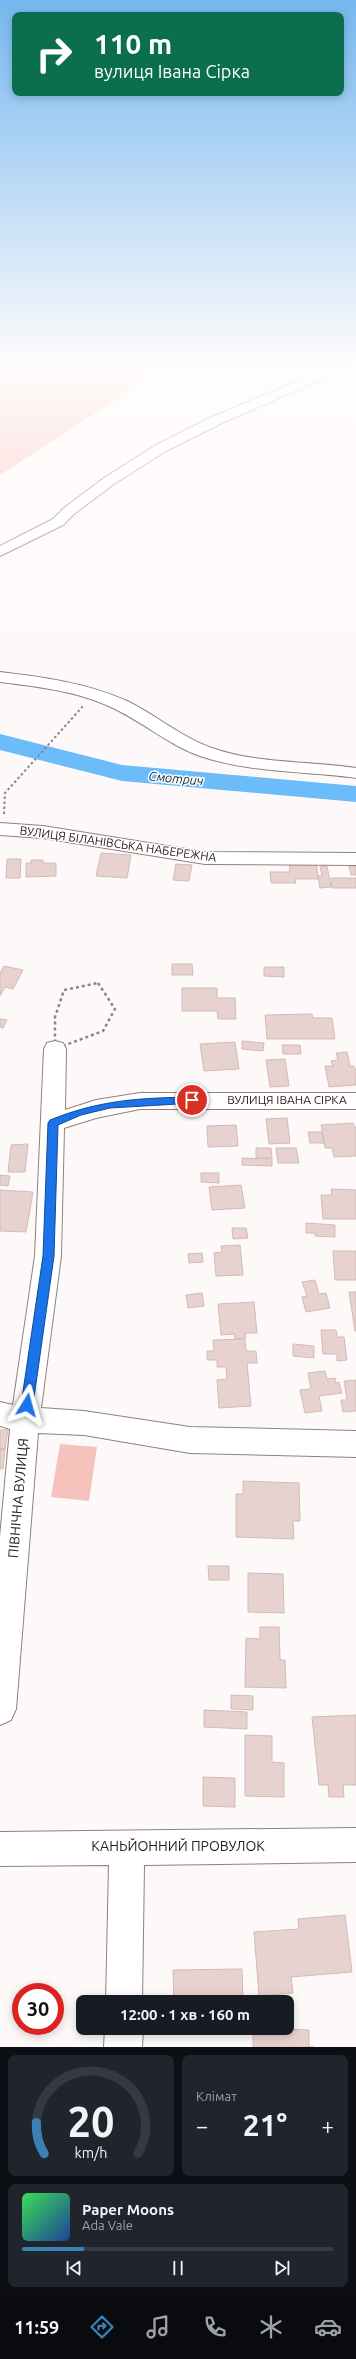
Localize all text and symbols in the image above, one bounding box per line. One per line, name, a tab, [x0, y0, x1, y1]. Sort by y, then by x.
icon: right	[28, 28, 80, 80]
text: 110 m	[94, 28, 172, 59]
text: вулиця Івана Сірка	[94, 61, 250, 81]
water label: Смотрич	[148, 769, 205, 787]
street label: ВУЛИЦЯ БІЛАНІВСЬКА НАБЕРЕЖНА	[19, 823, 217, 864]
pin	[175, 1083, 209, 1117]
icon: arrive	[181, 1089, 203, 1111]
street label: ВУЛИЦЯ ІВАНА СІРКА	[227, 1093, 347, 1106]
position arrow	[6, 1384, 48, 1426]
street label: ПІВНІЧНА ВУЛИЦЯ	[5, 1437, 31, 1559]
street label: КАНЬЙОННИЙ ПРОВУЛОК	[91, 1837, 265, 1854]
speed limit sign: 30	[12, 1983, 64, 2035]
text: 12:00 · 1 хв · 160 m	[120, 2006, 250, 2023]
text: Клімат	[196, 2089, 237, 2103]
text: 20	[68, 2097, 114, 2144]
text: 21°	[243, 2108, 287, 2142]
text: −	[196, 2113, 208, 2138]
text: +	[322, 2113, 334, 2138]
text: km/h	[75, 2144, 107, 2160]
text: Paper Moons	[82, 2201, 174, 2218]
text: Ada Vale	[82, 2218, 133, 2232]
icon: previous	[63, 2257, 85, 2279]
icon: pause	[167, 2257, 189, 2279]
icon: next	[271, 2257, 293, 2279]
icon: directions	[88, 2313, 116, 2341]
icon: music	[144, 2313, 172, 2341]
icon: phone	[201, 2313, 229, 2341]
icon: climate	[257, 2313, 285, 2341]
icon: car	[314, 2313, 342, 2341]
text: 11:59	[14, 2317, 59, 2337]

